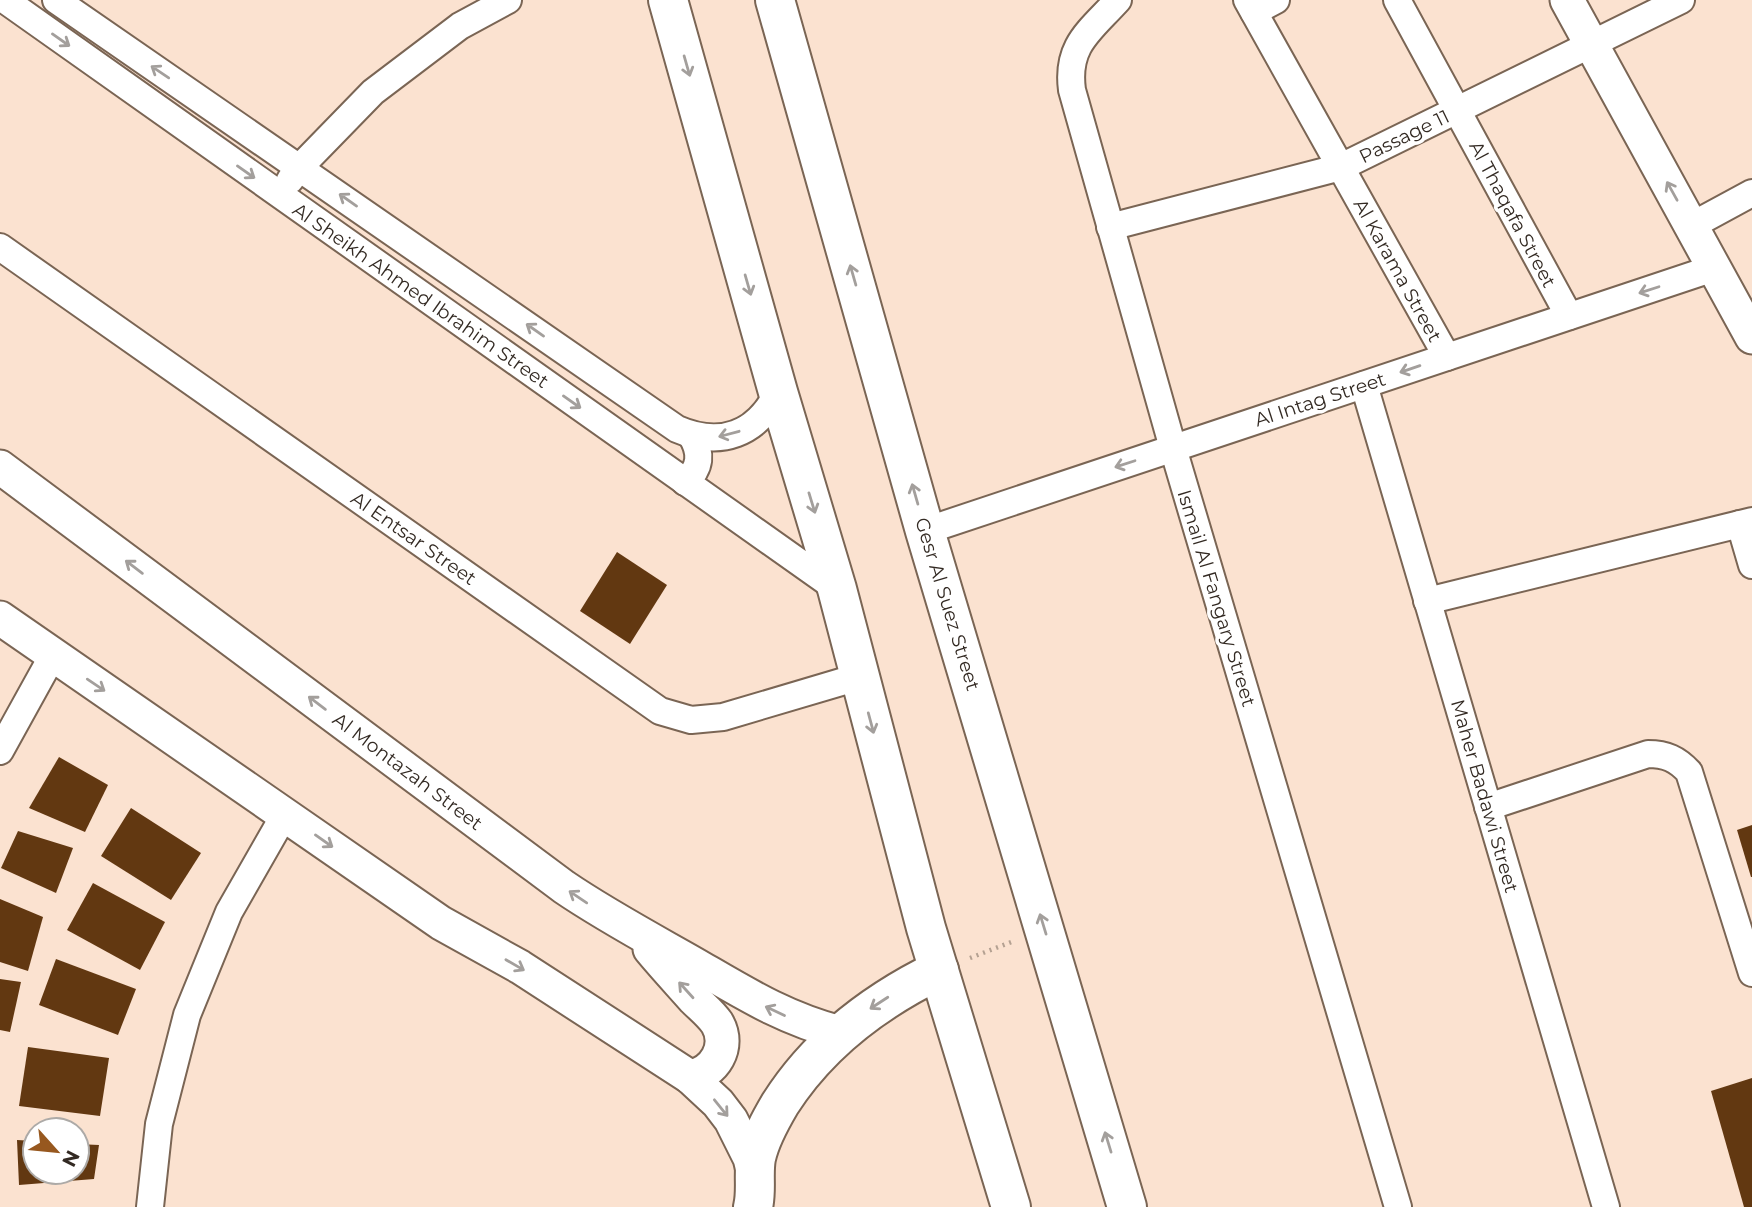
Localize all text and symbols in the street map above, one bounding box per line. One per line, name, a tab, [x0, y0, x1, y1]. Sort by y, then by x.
one-way arrow	[51, 32, 70, 47]
one-way arrow	[681, 55, 694, 77]
one-way arrow	[151, 64, 170, 79]
street label: Passage 11	[1355, 105, 1453, 168]
street label: Al Thaqafa Street	[1464, 137, 1561, 292]
one-way arrow	[236, 164, 255, 179]
one-way arrow	[1665, 181, 1678, 202]
one-way arrow	[339, 193, 358, 207]
street label: Al Karama Street	[1349, 195, 1447, 346]
street label: Al Sheikh Ahmed Ibrahim Street	[288, 198, 553, 393]
one-way arrow	[845, 265, 858, 287]
one-way arrow	[743, 274, 756, 296]
one-way arrow	[1639, 284, 1661, 297]
one-way arrow	[525, 323, 545, 337]
one-way arrow	[1400, 364, 1422, 376]
street label: Al Intag Street	[1252, 367, 1389, 431]
one-way arrow	[562, 395, 581, 409]
one-way arrow	[718, 429, 740, 442]
one-way arrow	[1114, 459, 1136, 472]
one-way arrow	[908, 483, 921, 506]
street label: Al Entsar Street	[347, 487, 481, 590]
street label: Ismail Al Fangary Street	[1173, 487, 1261, 710]
one-way arrow	[806, 492, 819, 514]
street label: Gesr Al Suez Street	[910, 515, 985, 694]
one-way arrow	[126, 560, 144, 575]
one-way arrow	[86, 678, 105, 692]
one-way arrow	[308, 696, 327, 711]
street label: Maher Badawi Street	[1446, 697, 1523, 896]
street label: Al Montazah Street	[328, 708, 487, 835]
one-way arrow	[865, 711, 878, 734]
one-way arrow	[314, 834, 333, 848]
one-way arrow	[569, 890, 589, 904]
one-way arrow	[1035, 913, 1048, 935]
one-way arrow	[505, 958, 525, 972]
one-way arrow	[678, 982, 695, 999]
one-way arrow	[870, 996, 890, 1010]
one-way arrow	[765, 1003, 786, 1017]
one-way arrow	[713, 1099, 729, 1117]
north arrow	[21, 1116, 91, 1186]
one-way arrow	[1100, 1131, 1113, 1153]
text: N	[57, 1146, 84, 1171]

